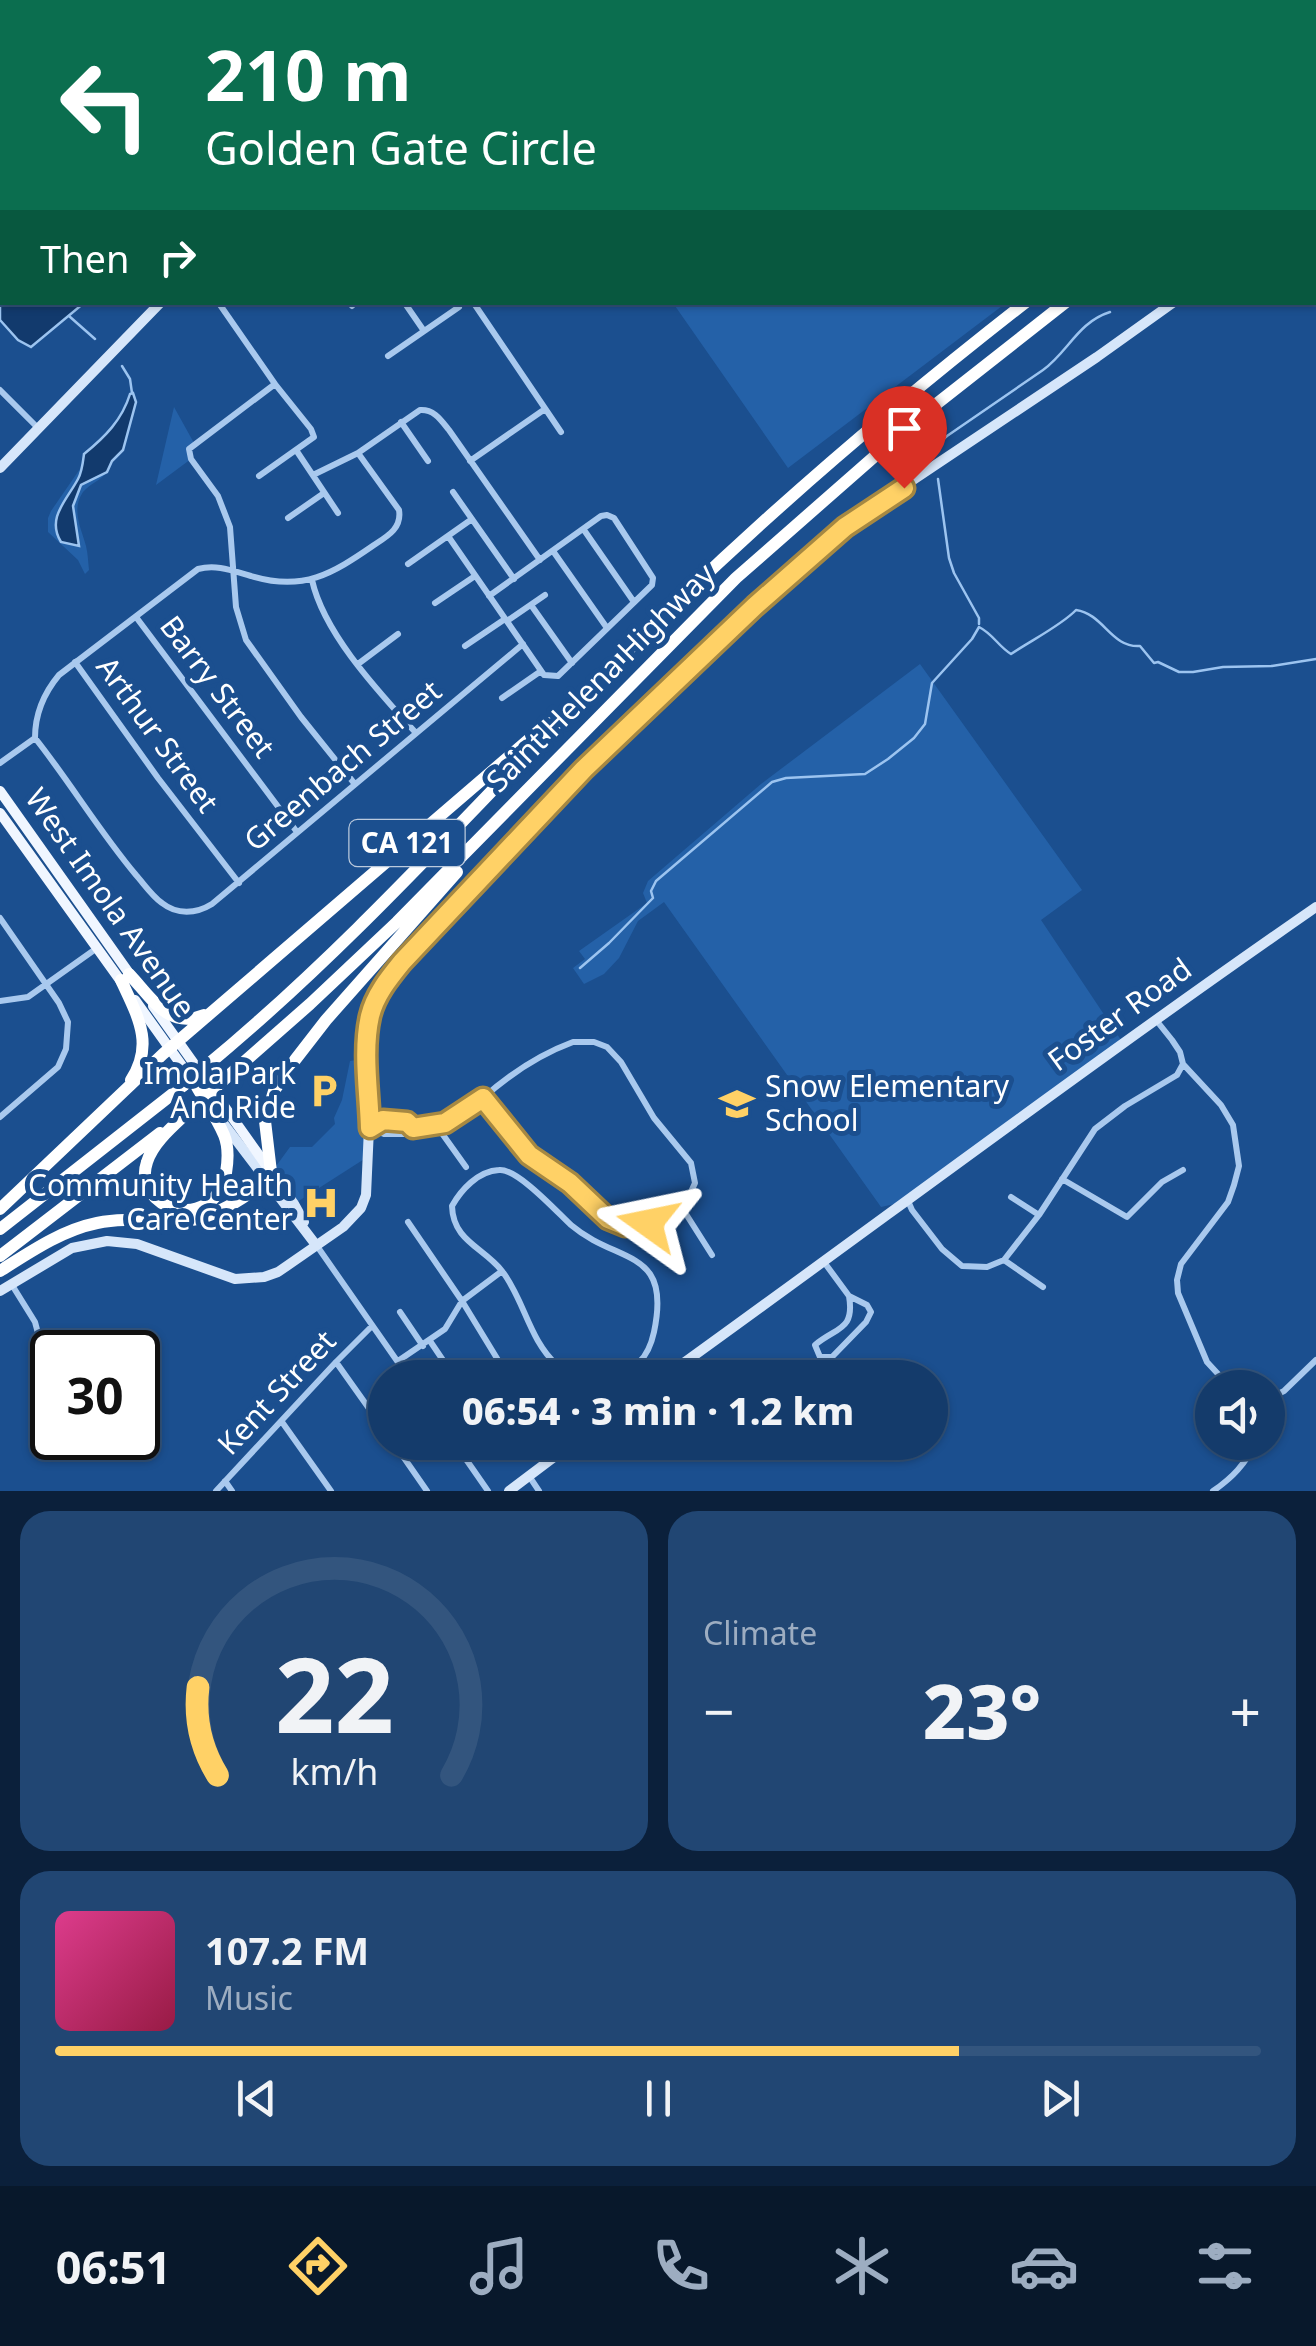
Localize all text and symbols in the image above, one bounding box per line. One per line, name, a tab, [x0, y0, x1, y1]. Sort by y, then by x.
text: 210 m	[205, 26, 412, 122]
icon: left	[40, 40, 170, 170]
text: Golden Gate Circle	[205, 117, 597, 178]
icon: right	[150, 230, 205, 285]
text: Then	[40, 232, 130, 284]
pin	[862, 386, 947, 489]
icon: arrive	[877, 401, 932, 456]
street label: Saint Helena Highway	[477, 553, 724, 800]
street label: Barry Street	[151, 607, 285, 766]
street label: Arthur Street	[88, 648, 229, 820]
street label: Greenbach Street	[235, 670, 449, 860]
street label: West Imola Avenue	[17, 779, 206, 1025]
road number: CA 121	[350, 820, 464, 866]
street label: Foster Road	[1039, 948, 1199, 1080]
place label: Imola Park And Ride	[144, 1052, 296, 1127]
place label: Snow Elementary School	[765, 1065, 1010, 1140]
parking icon: Imola Park And Ride	[305, 1072, 343, 1110]
school or university icon: Snow Elementary School	[718, 1085, 756, 1123]
place label: Community Health Care Center	[28, 1164, 293, 1239]
position arrow	[596, 1171, 700, 1275]
hospital icon: Community Health Care Center	[302, 1184, 340, 1222]
street label: Kent Street	[208, 1321, 344, 1463]
speed limit sign: 30	[30, 1330, 160, 1460]
map controls	[1195, 1370, 1285, 1460]
button: sound	[1195, 1370, 1285, 1460]
text: 06:54 · 3 min · 1.2 km	[462, 1384, 854, 1436]
text: Climate	[703, 1611, 817, 1654]
text: 22	[275, 1622, 393, 1763]
text: 23°	[923, 1659, 1041, 1761]
text: −	[703, 1673, 734, 1748]
text: +	[1230, 1673, 1261, 1748]
text: km/h	[290, 1747, 378, 1795]
text: 107.2 FM	[205, 1924, 369, 1976]
text: Music	[205, 1976, 293, 2019]
icon: previous	[229, 2071, 284, 2126]
icon: pause	[631, 2071, 686, 2126]
icon: next	[1033, 2071, 1088, 2126]
icon: directions	[283, 2231, 353, 2301]
icon: music	[464, 2231, 534, 2301]
icon: phone	[646, 2231, 716, 2301]
icon: climate	[827, 2231, 897, 2301]
icon: car	[1009, 2231, 1079, 2301]
icon: filters	[1190, 2231, 1260, 2301]
text: 06:51	[56, 2236, 171, 2297]

